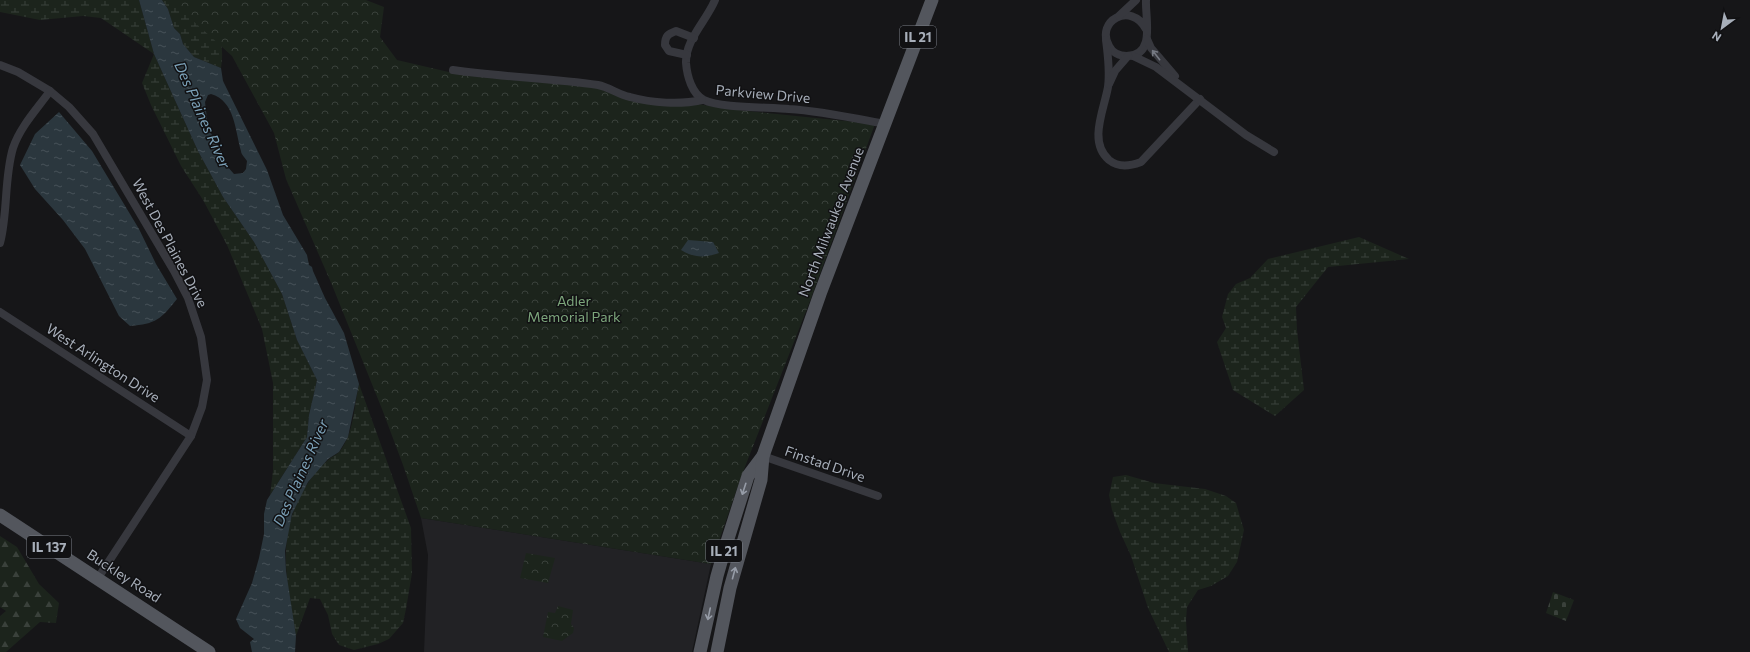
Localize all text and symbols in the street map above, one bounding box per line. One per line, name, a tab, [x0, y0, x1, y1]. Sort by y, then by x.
north arrow	[1702, 8, 1742, 48]
road number: IL 21	[900, 26, 936, 48]
text: N	[1709, 29, 1723, 45]
one-way arrow	[1152, 50, 1161, 61]
water label: Des Plaines River	[171, 58, 235, 172]
street label: Parkview Drive	[715, 81, 811, 106]
street label: North Milwaukee Avenue	[794, 144, 867, 299]
street label: West Des Plaines Drive	[129, 175, 212, 310]
park label: Adler Memorial Park	[527, 292, 621, 325]
street label: West Arlington Drive	[43, 320, 163, 406]
water label: Des Plaines River	[268, 415, 332, 529]
street label: Finstad Drive	[783, 442, 867, 485]
one-way arrow	[740, 483, 747, 496]
road number: IL 137	[27, 536, 71, 558]
road number: IL 21	[706, 540, 742, 562]
street label: Buckley Road	[84, 545, 164, 606]
one-way arrow	[731, 567, 739, 580]
one-way arrow	[704, 608, 712, 621]

